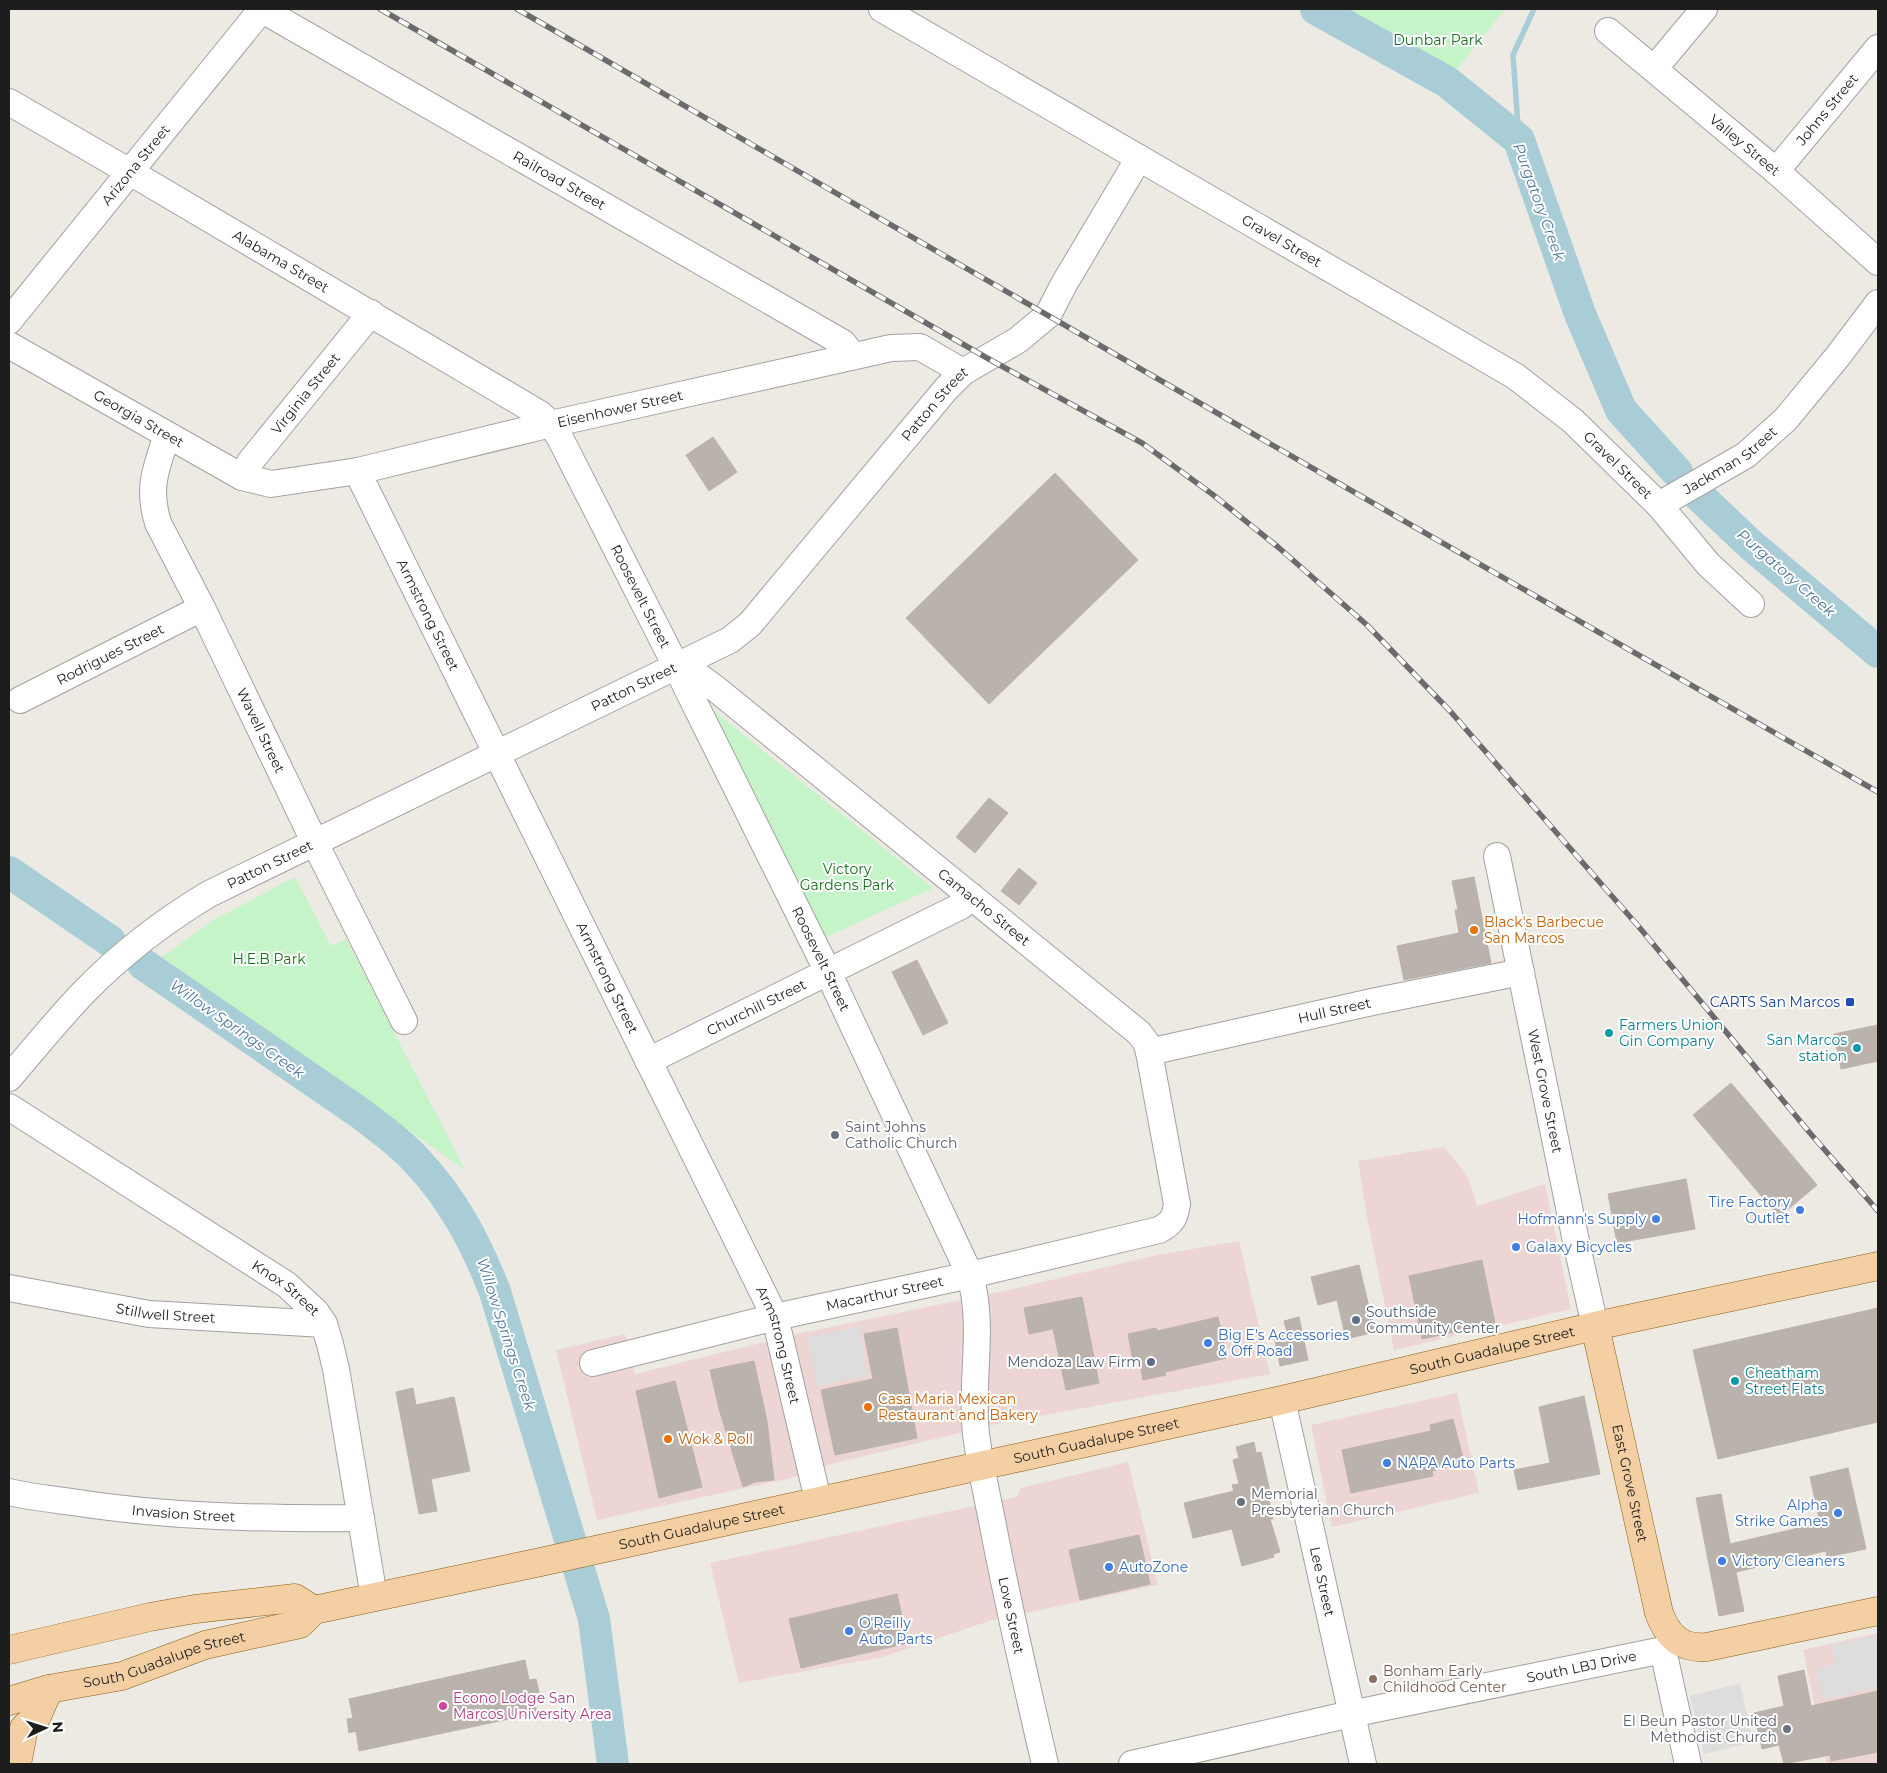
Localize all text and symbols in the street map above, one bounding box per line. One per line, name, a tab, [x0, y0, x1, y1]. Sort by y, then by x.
park label: Dunbar Park	[1393, 31, 1483, 49]
street label: Johns Street	[1792, 70, 1862, 150]
street label: Valley Street	[1706, 110, 1784, 180]
street label: Arizona Street	[97, 121, 174, 209]
water label: Purgatory Creek	[1509, 140, 1570, 264]
street label: Railroad Street	[510, 147, 609, 214]
street label: Gravel Street	[1238, 210, 1325, 271]
street label: Alabama Street	[229, 226, 333, 297]
street label: Virginia Street	[267, 349, 344, 438]
street label: Patton Street	[897, 362, 971, 445]
street label: Georgia Street	[90, 386, 187, 451]
street label: Eisenhower Street	[556, 386, 685, 431]
street label: Jackman Street	[1679, 422, 1781, 499]
street label: Gravel Street	[1580, 427, 1657, 503]
water label: Purgatory Creek	[1733, 525, 1840, 621]
street label: Roosevelt Street	[607, 541, 675, 652]
street label: Armstrong Street	[393, 556, 463, 674]
street label: Rodrigues Street	[53, 620, 167, 689]
street label: Patton Street	[588, 658, 680, 715]
street label: Wavell Street	[233, 685, 289, 776]
street label: Patton Street	[224, 836, 316, 893]
park label: Victory Gardens Park	[800, 860, 895, 894]
street label: Camacho Street	[934, 864, 1034, 950]
street label: Roosevelt Street	[788, 904, 854, 1014]
place label: Black's Barbecue San Marcos	[1484, 913, 1604, 947]
street label: Armstrong Street	[572, 919, 643, 1037]
marker: Black's Barbecue San Marcos	[1468, 924, 1480, 936]
park label: H.E.B Park	[232, 950, 306, 968]
water label: Willow Springs Creek	[167, 975, 309, 1083]
street label: Churchill Street	[704, 975, 810, 1040]
street label: Hull Street	[1296, 993, 1373, 1027]
place label: CARTS San Marcos	[1710, 993, 1840, 1011]
marker: CARTS San Marcos	[1844, 996, 1856, 1008]
place label: Farmers Union Gin Company	[1619, 1016, 1723, 1050]
street label: West Grove Street	[1524, 1027, 1567, 1155]
marker: Farmers Union Gin Company	[1603, 1027, 1615, 1039]
place label: San Marcos station	[1767, 1031, 1847, 1065]
marker: San Marcos station	[1851, 1042, 1863, 1054]
place label: Saint Johns Catholic Church	[845, 1118, 958, 1152]
marker: Saint Johns Catholic Church	[829, 1129, 841, 1141]
place label: Tire Factory Outlet	[1709, 1193, 1790, 1227]
marker: Tire Factory Outlet	[1794, 1204, 1806, 1216]
place label: Hofmann's Supply	[1517, 1210, 1646, 1228]
marker: Hofmann's Supply	[1650, 1213, 1662, 1225]
place label: Galaxy Bicycles	[1526, 1238, 1632, 1256]
marker: Galaxy Bicycles	[1510, 1241, 1522, 1253]
water label: Willow Springs Creek	[473, 1255, 540, 1413]
street label: Knox Street	[249, 1256, 324, 1320]
street label: Macarthur Street	[824, 1272, 946, 1315]
street label: Armstrong Street	[752, 1283, 804, 1406]
street label: Stillwell Street	[115, 1299, 216, 1327]
place label: Southside Community Center	[1366, 1303, 1500, 1337]
marker: Southside Community Center	[1350, 1314, 1362, 1326]
street label: South Guadalupe Street	[1408, 1322, 1577, 1379]
place label: Big E's Accessories & Off Road	[1218, 1326, 1349, 1360]
marker: Big E's Accessories & Off Road	[1202, 1337, 1214, 1349]
place label: Mendoza Law Firm	[1007, 1353, 1141, 1371]
marker: Mendoza Law Firm	[1145, 1356, 1157, 1368]
place label: Cheatham Street Flats	[1745, 1364, 1825, 1398]
marker: Cheatham Street Flats	[1729, 1375, 1741, 1387]
place label: Casa Maria Mexican Restaurant and Bakery	[878, 1390, 1038, 1424]
marker: Casa Maria Mexican Restaurant and Bakery	[862, 1401, 874, 1413]
street label: South Guadalupe Street	[1012, 1414, 1181, 1467]
street label: East Grove Street	[1608, 1422, 1652, 1544]
place label: Wok & Roll	[678, 1430, 753, 1448]
marker: Wok & Roll	[662, 1433, 674, 1445]
place label: NAPA Auto Parts	[1397, 1454, 1515, 1472]
marker: NAPA Auto Parts	[1381, 1457, 1393, 1469]
place label: Memorial Presbyterian Church	[1251, 1485, 1394, 1519]
marker: Memorial Presbyterian Church	[1235, 1496, 1247, 1508]
place label: Alpha Strike Games	[1735, 1496, 1828, 1530]
street label: South Guadalupe Street	[617, 1500, 786, 1554]
street label: Invasion Street	[131, 1501, 236, 1526]
marker: Alpha Strike Games	[1832, 1507, 1844, 1519]
street label: Lee Street	[1306, 1545, 1339, 1619]
place label: Victory Cleaners	[1732, 1552, 1845, 1570]
marker: Victory Cleaners	[1716, 1555, 1728, 1567]
place label: AutoZone	[1119, 1558, 1188, 1576]
marker: AutoZone	[1103, 1561, 1115, 1573]
street label: Love Street	[994, 1575, 1029, 1656]
place label: O'Reilly Auto Parts	[859, 1614, 933, 1648]
marker: O'Reilly Auto Parts	[843, 1625, 855, 1637]
street label: South Guadalupe Street	[82, 1627, 247, 1692]
street label: South LBJ Drive	[1525, 1647, 1638, 1687]
place label: Bonham Early Childhood Center	[1383, 1662, 1507, 1696]
marker: Bonham Early Childhood Center	[1367, 1673, 1379, 1685]
place label: Econo Lodge San Marcos University Area	[453, 1689, 612, 1723]
marker: Econo Lodge San Marcos University Area	[437, 1700, 449, 1712]
north arrow	[20, 1703, 70, 1753]
place label: El Beun Pastor United Methodist Church	[1623, 1712, 1777, 1746]
text: N	[49, 1721, 67, 1733]
marker: El Beun Pastor United Methodist Church	[1781, 1723, 1793, 1735]

